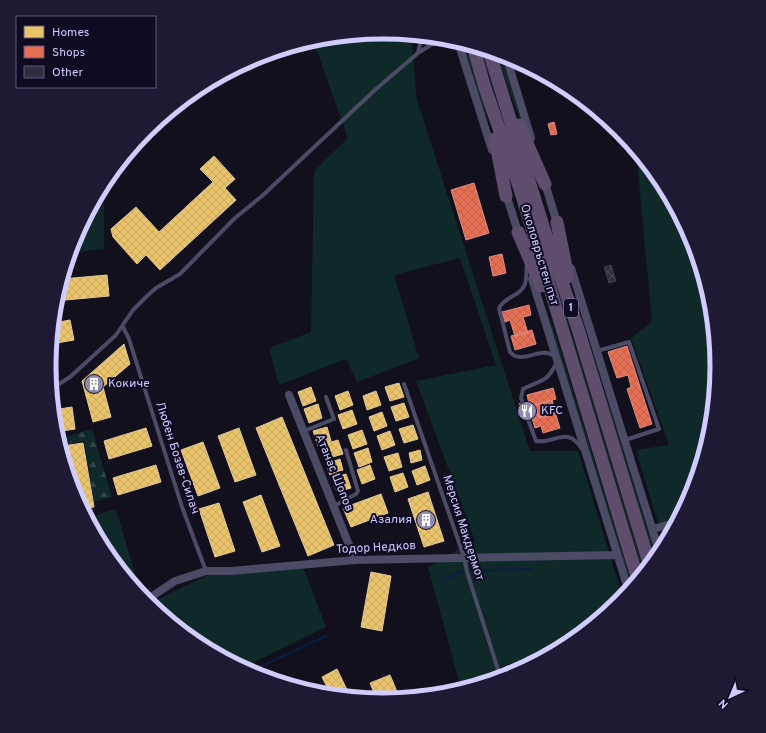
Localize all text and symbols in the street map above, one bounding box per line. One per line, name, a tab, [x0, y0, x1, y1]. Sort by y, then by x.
legend	[16, 16, 156, 88]
text: Homes	[52, 25, 89, 41]
text: Shops	[52, 45, 85, 61]
text: Other	[52, 65, 84, 81]
street label: Околовръстен път	[516, 202, 562, 308]
road number: 1	[564, 299, 578, 317]
building icon: Кокиче	[83, 373, 105, 395]
place label: Кокиче	[108, 376, 150, 392]
street label: Любен Бозев-Силач	[151, 400, 203, 516]
restaurant icon: KFC	[516, 400, 538, 422]
place label: KFC	[541, 403, 563, 419]
street label: Атанас Шопов	[311, 432, 357, 514]
street label: Мерсия Макдермот	[438, 473, 488, 583]
building icon: Азалия	[415, 509, 437, 531]
place label: Азалия	[370, 512, 412, 528]
street label: Тодор Недков	[336, 538, 416, 558]
north arrow	[710, 677, 750, 717]
text: N	[716, 696, 731, 711]

